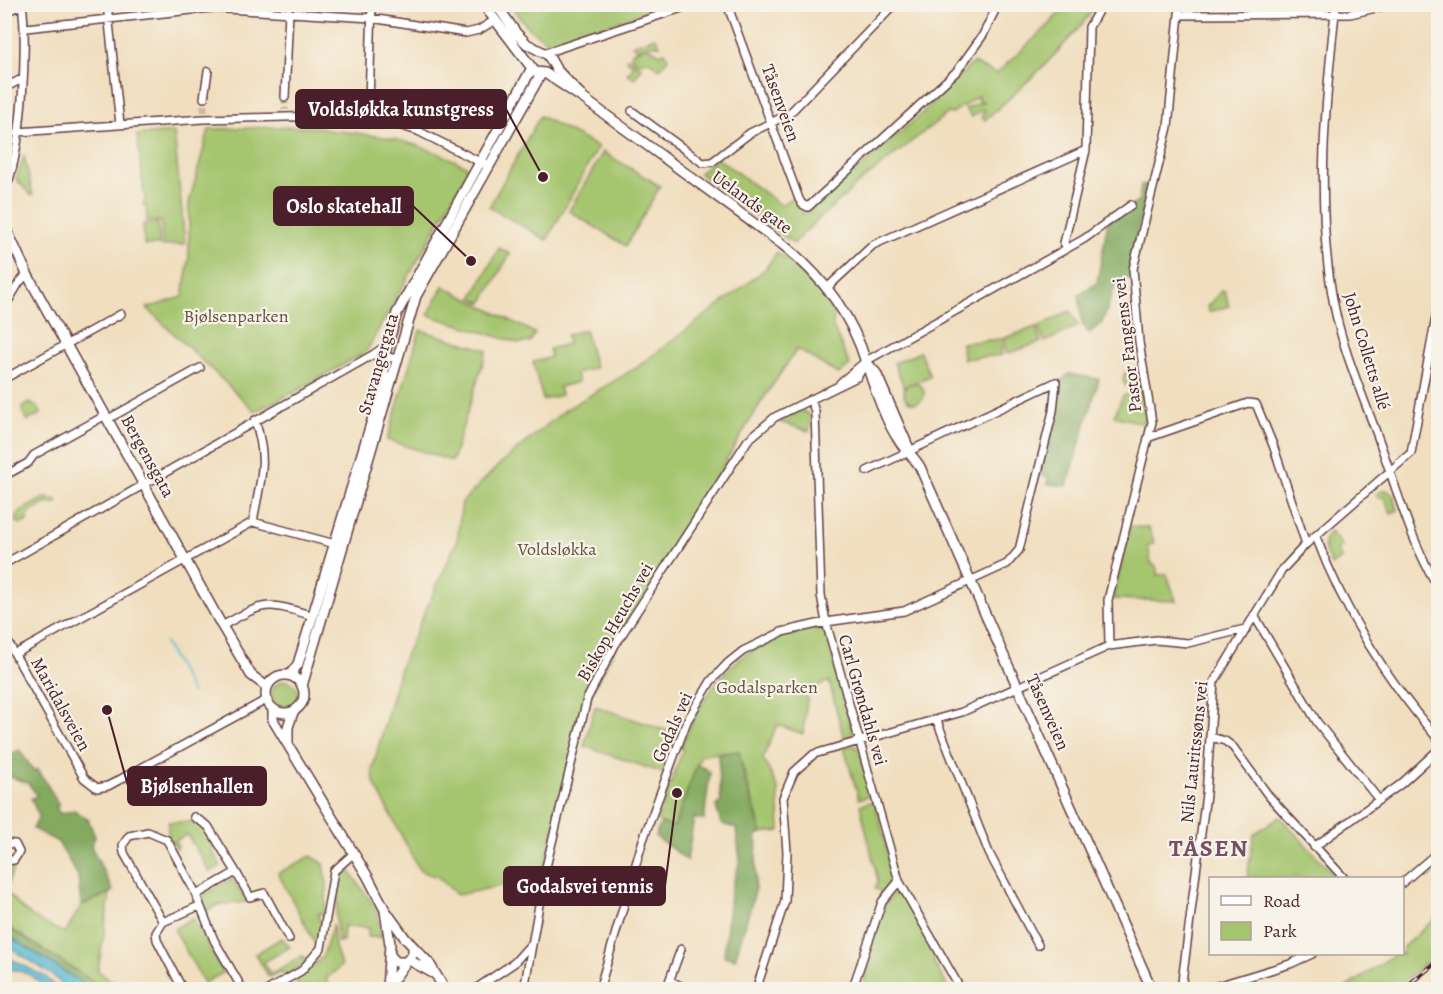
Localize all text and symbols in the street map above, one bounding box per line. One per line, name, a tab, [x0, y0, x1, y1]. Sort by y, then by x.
street label: Tåsenveien	[756, 61, 806, 145]
callout: Voldsløkka kunstgress	[296, 90, 506, 128]
text: Voldsløkka kunstgress	[307, 96, 494, 123]
street label: Uelands gate	[707, 165, 797, 239]
callout: Oslo skatehall	[274, 187, 413, 225]
text: Oslo skatehall	[286, 193, 402, 220]
street label: Pastor Fangens vei	[1107, 276, 1147, 414]
street label: John Colletts allé	[1338, 289, 1396, 413]
park label: Bjølsenparken	[183, 304, 289, 328]
street label: Stavangergata	[352, 310, 404, 418]
street label: Bergensgata	[115, 410, 181, 502]
park label: Voldsløkka	[516, 537, 597, 561]
street label: Biskop Heuchs vei	[571, 558, 659, 686]
street label: Carl Grøndahls vei	[833, 632, 893, 768]
street label: Maridalsveien	[25, 653, 97, 755]
street label: Tåsenveien	[1021, 670, 1075, 754]
park label: Godalsparken	[716, 675, 818, 699]
street label: Nils Lauritssøns vei	[1175, 680, 1213, 824]
street label: Godals vei	[646, 688, 698, 766]
callout: Bjølsenhallen	[128, 767, 266, 805]
text: Bjølsenhallen	[140, 773, 254, 800]
district label: TÅSEN	[1169, 832, 1249, 864]
callout: Godalsvei tennis	[504, 867, 665, 905]
text: Godalsvei tennis	[517, 873, 653, 900]
legend	[1209, 877, 1404, 955]
text: Road	[1263, 889, 1301, 913]
text: Park	[1263, 919, 1297, 943]

